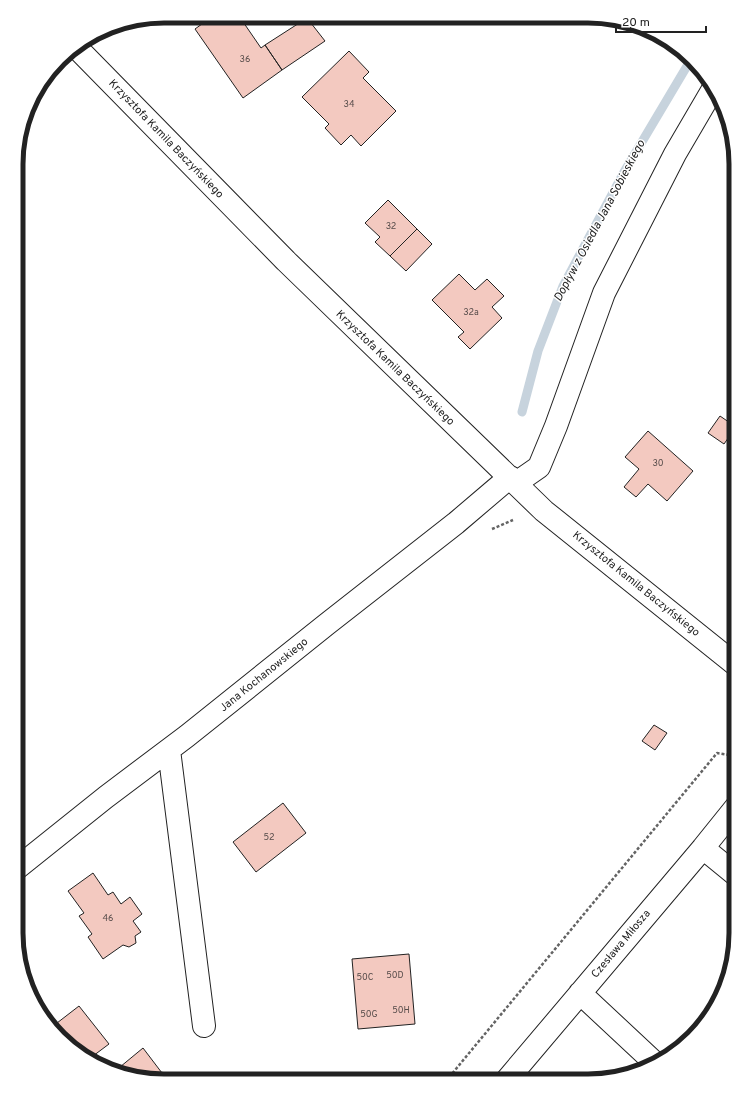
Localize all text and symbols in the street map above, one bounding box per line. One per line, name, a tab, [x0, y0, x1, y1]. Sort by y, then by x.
scale bar	[616, 8, 706, 34]
text: 20 m	[622, 15, 650, 31]
house number: 36	[240, 54, 250, 65]
street label: Krzysztofa Kamila Baczyńskiego	[105, 77, 227, 201]
house number: 34	[343, 99, 355, 110]
water label: Dopływ z Osiedla Jana Sobieskiego	[550, 137, 650, 305]
house number: 32	[386, 221, 396, 232]
street label: Krzysztofa Kamila Baczyńskiego	[333, 307, 457, 429]
house number: 32a	[463, 307, 479, 318]
house number: 30	[652, 458, 664, 469]
street label: Krzysztofa Kamila Baczyńskiego	[569, 528, 703, 640]
street label: Jana Kochanowskiego	[217, 635, 311, 715]
house number: 52	[263, 832, 275, 843]
street label: Czesława Miłosza	[588, 907, 654, 981]
house number: 46	[103, 913, 113, 924]
house number: 50D	[386, 970, 404, 981]
house number: 50C	[356, 972, 374, 983]
house number: 50H	[392, 1005, 410, 1016]
house number: 50G	[360, 1009, 378, 1020]

